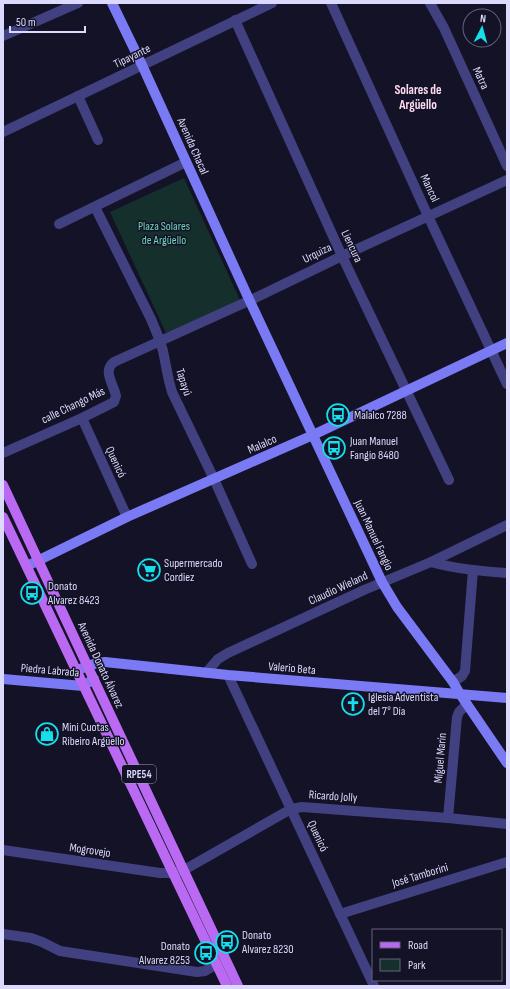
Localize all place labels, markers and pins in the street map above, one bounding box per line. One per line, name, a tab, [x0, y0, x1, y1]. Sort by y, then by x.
bus stop icon: Malalco 7288	[325, 402, 351, 428]
place label: Malalco 7288	[354, 408, 407, 423]
place label: Juan Manuel Fangio 8480	[349, 434, 399, 463]
bus stop icon: Juan Manuel Fangio 8480	[321, 435, 347, 461]
place label: Supermercado Cordiez	[164, 556, 222, 585]
supermarket icon: Supermercado Cordiez	[136, 557, 162, 583]
place label: Donato Alvarez 8423	[47, 579, 99, 608]
bus stop icon: Donato Alvarez 8423	[19, 580, 45, 606]
place label: Iglesia Adventista del 7° Día	[368, 690, 439, 719]
church icon: Iglesia Adventista del 7° Día	[340, 691, 366, 717]
place label: Mini Cuotas Ribeiro Argüello	[62, 720, 125, 749]
shop icon: Mini Cuotas Ribeiro Argüello	[34, 721, 60, 747]
place label: Donato Alvarez 8230	[241, 928, 294, 957]
bus stop icon: Donato Alvarez 8230	[214, 929, 240, 955]
place label: Donato Alvarez 8253	[138, 939, 190, 968]
bus stop icon: Donato Alvarez 8253	[193, 940, 219, 966]

